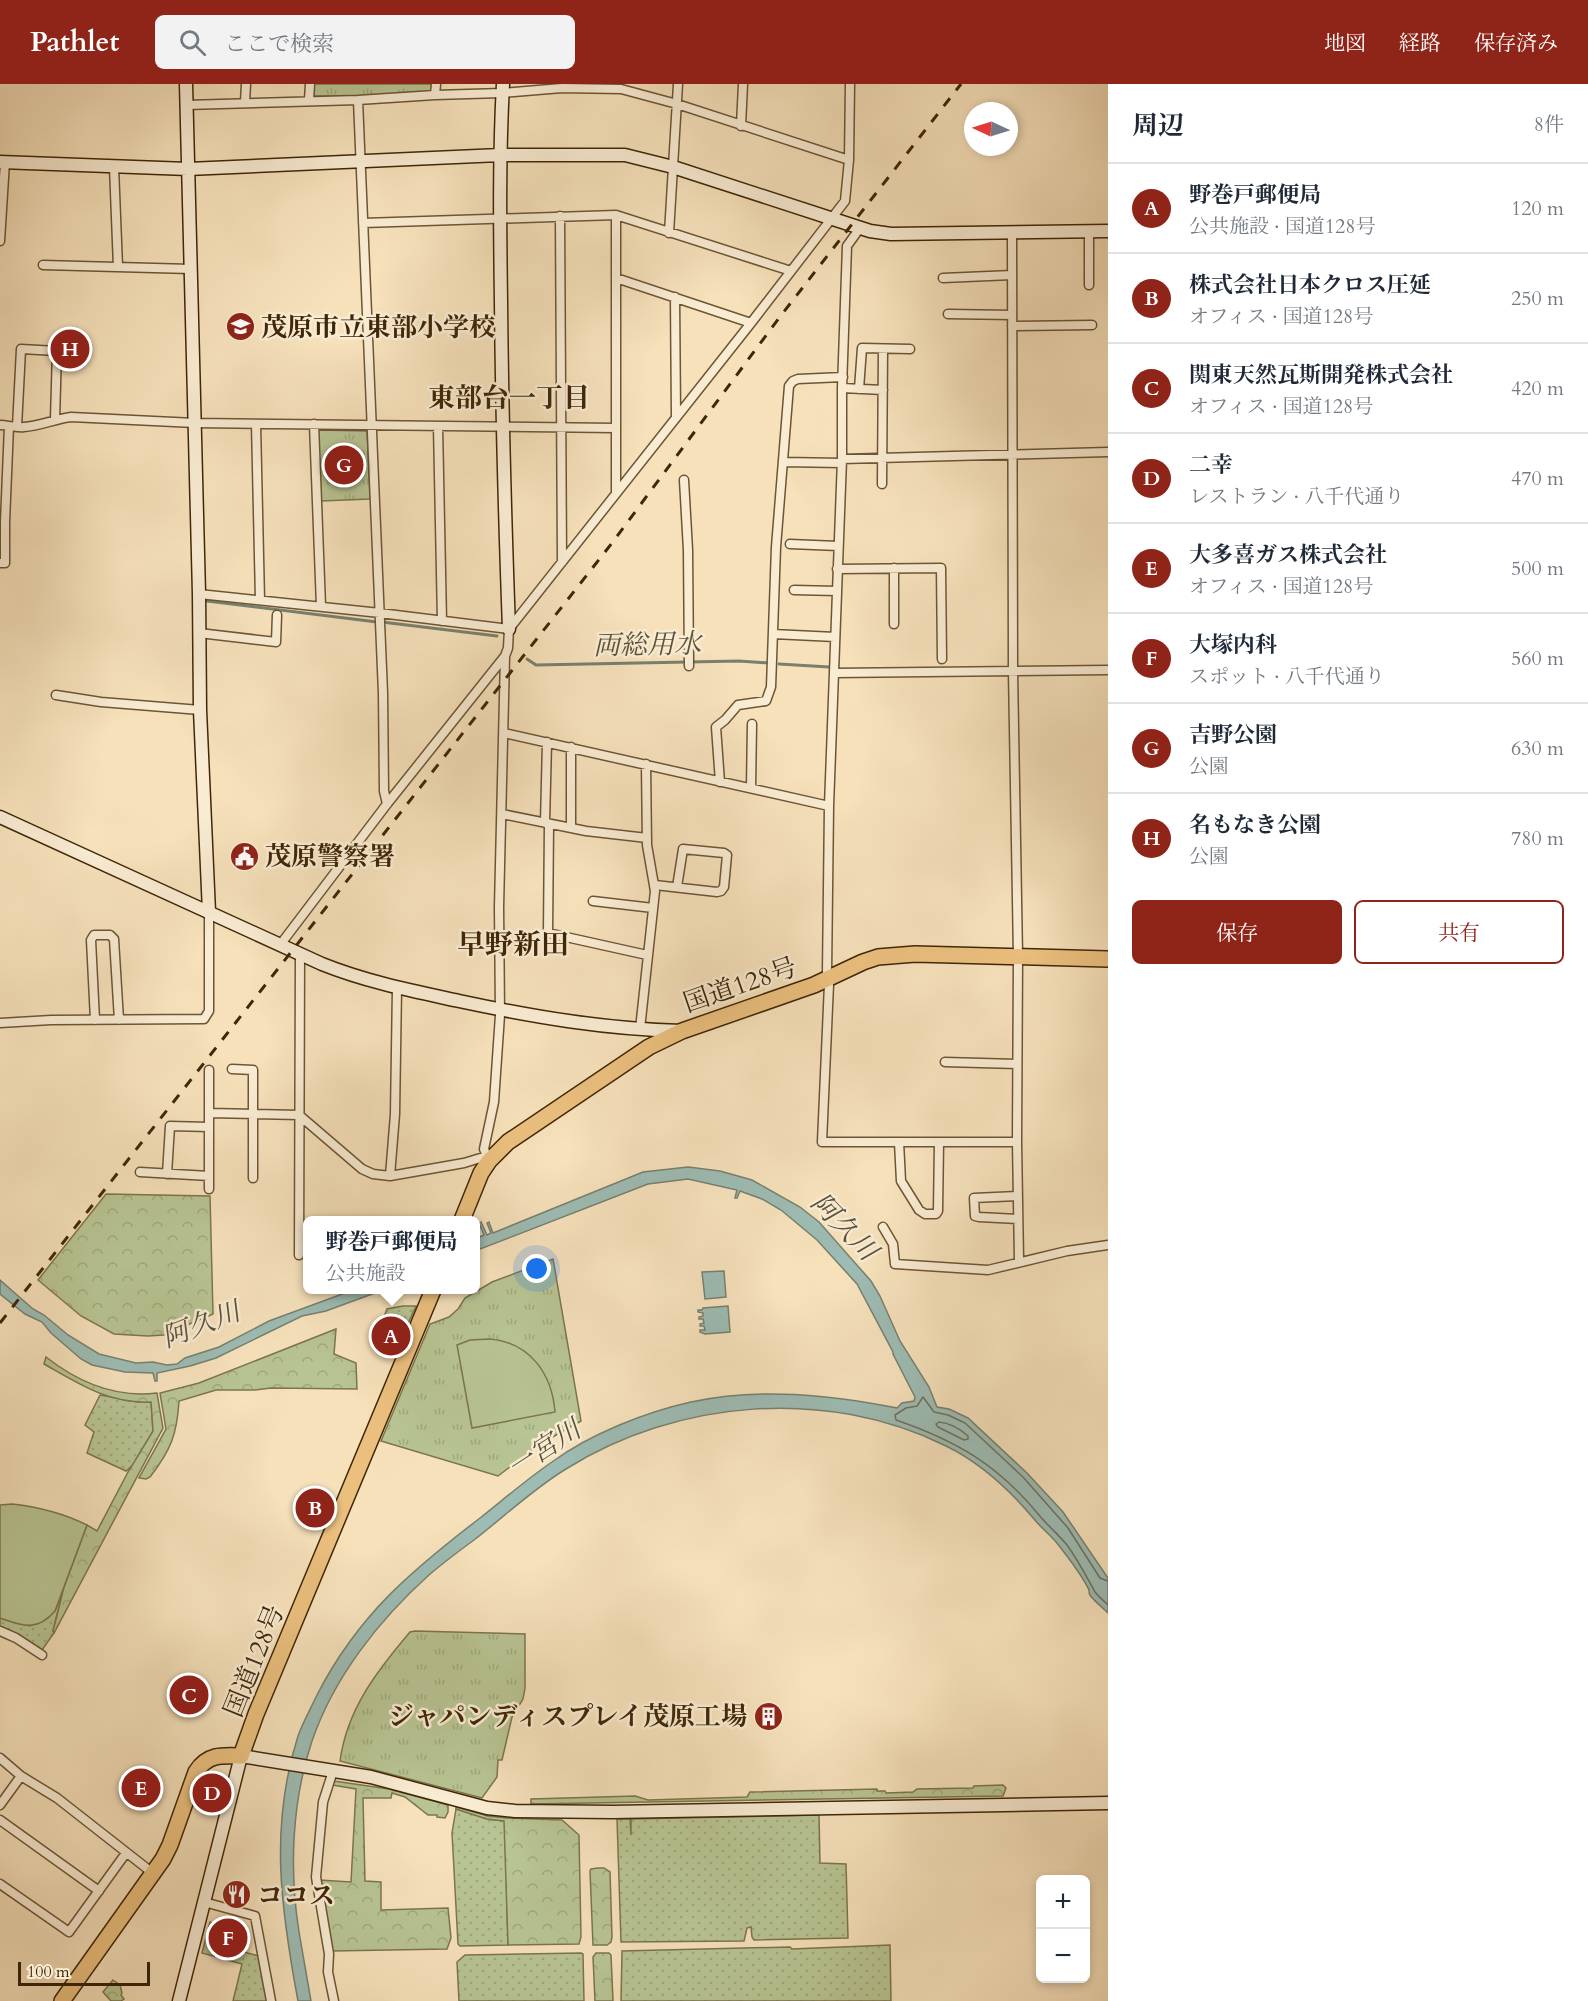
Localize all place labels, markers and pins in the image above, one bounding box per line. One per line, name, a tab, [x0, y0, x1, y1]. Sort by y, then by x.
place label: 茂原市立東部小学校	[261, 310, 495, 345]
school or university icon: 茂原市立東部小学校	[224, 311, 256, 343]
pin: H	[50, 326, 90, 372]
pin: G	[324, 442, 364, 488]
place label: 茂原警察署	[265, 839, 395, 874]
public building icon: 茂原警察署	[228, 840, 260, 872]
pin: A	[372, 1314, 410, 1358]
pin: B	[296, 1486, 334, 1530]
pin: C	[170, 1672, 208, 1718]
place label: ジャパンディスプレイ茂原工場	[388, 1699, 747, 1734]
building icon: ジャパンディスプレイ茂原工場	[752, 1700, 784, 1732]
pin: E	[122, 1766, 160, 1810]
pin: D	[192, 1770, 232, 1816]
place label: ココス	[257, 1878, 335, 1913]
restaurant icon: ココス	[220, 1879, 252, 1911]
pin: F	[208, 1916, 248, 1960]

